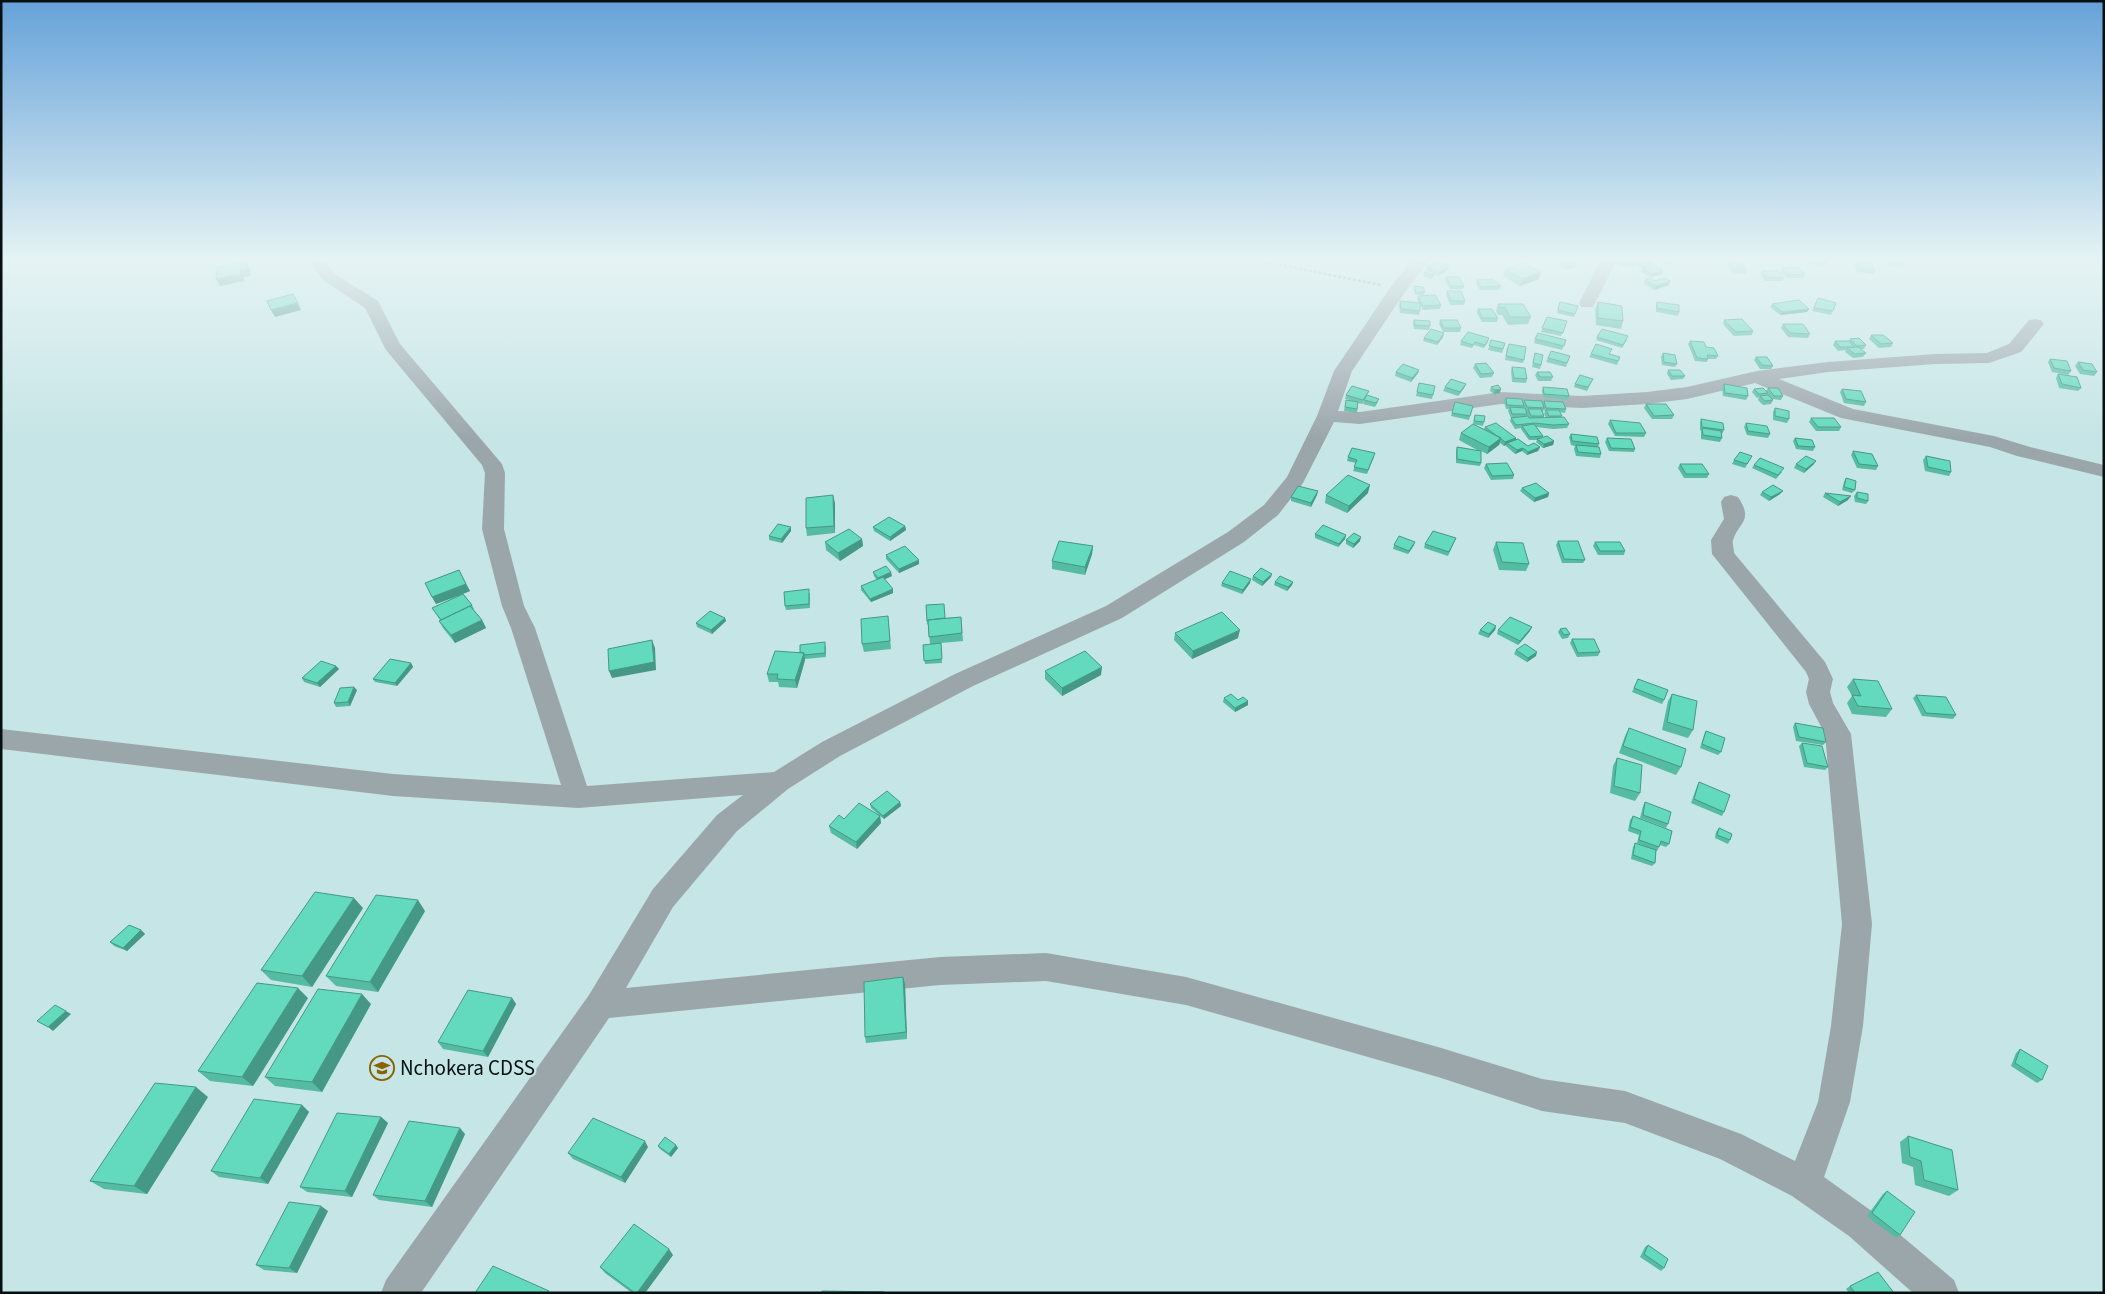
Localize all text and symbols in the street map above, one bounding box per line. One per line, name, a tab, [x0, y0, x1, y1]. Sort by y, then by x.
place label: Nchokera CDSS	[400, 1053, 535, 1083]
school or university icon: Nchokera CDSS	[369, 1055, 395, 1081]

